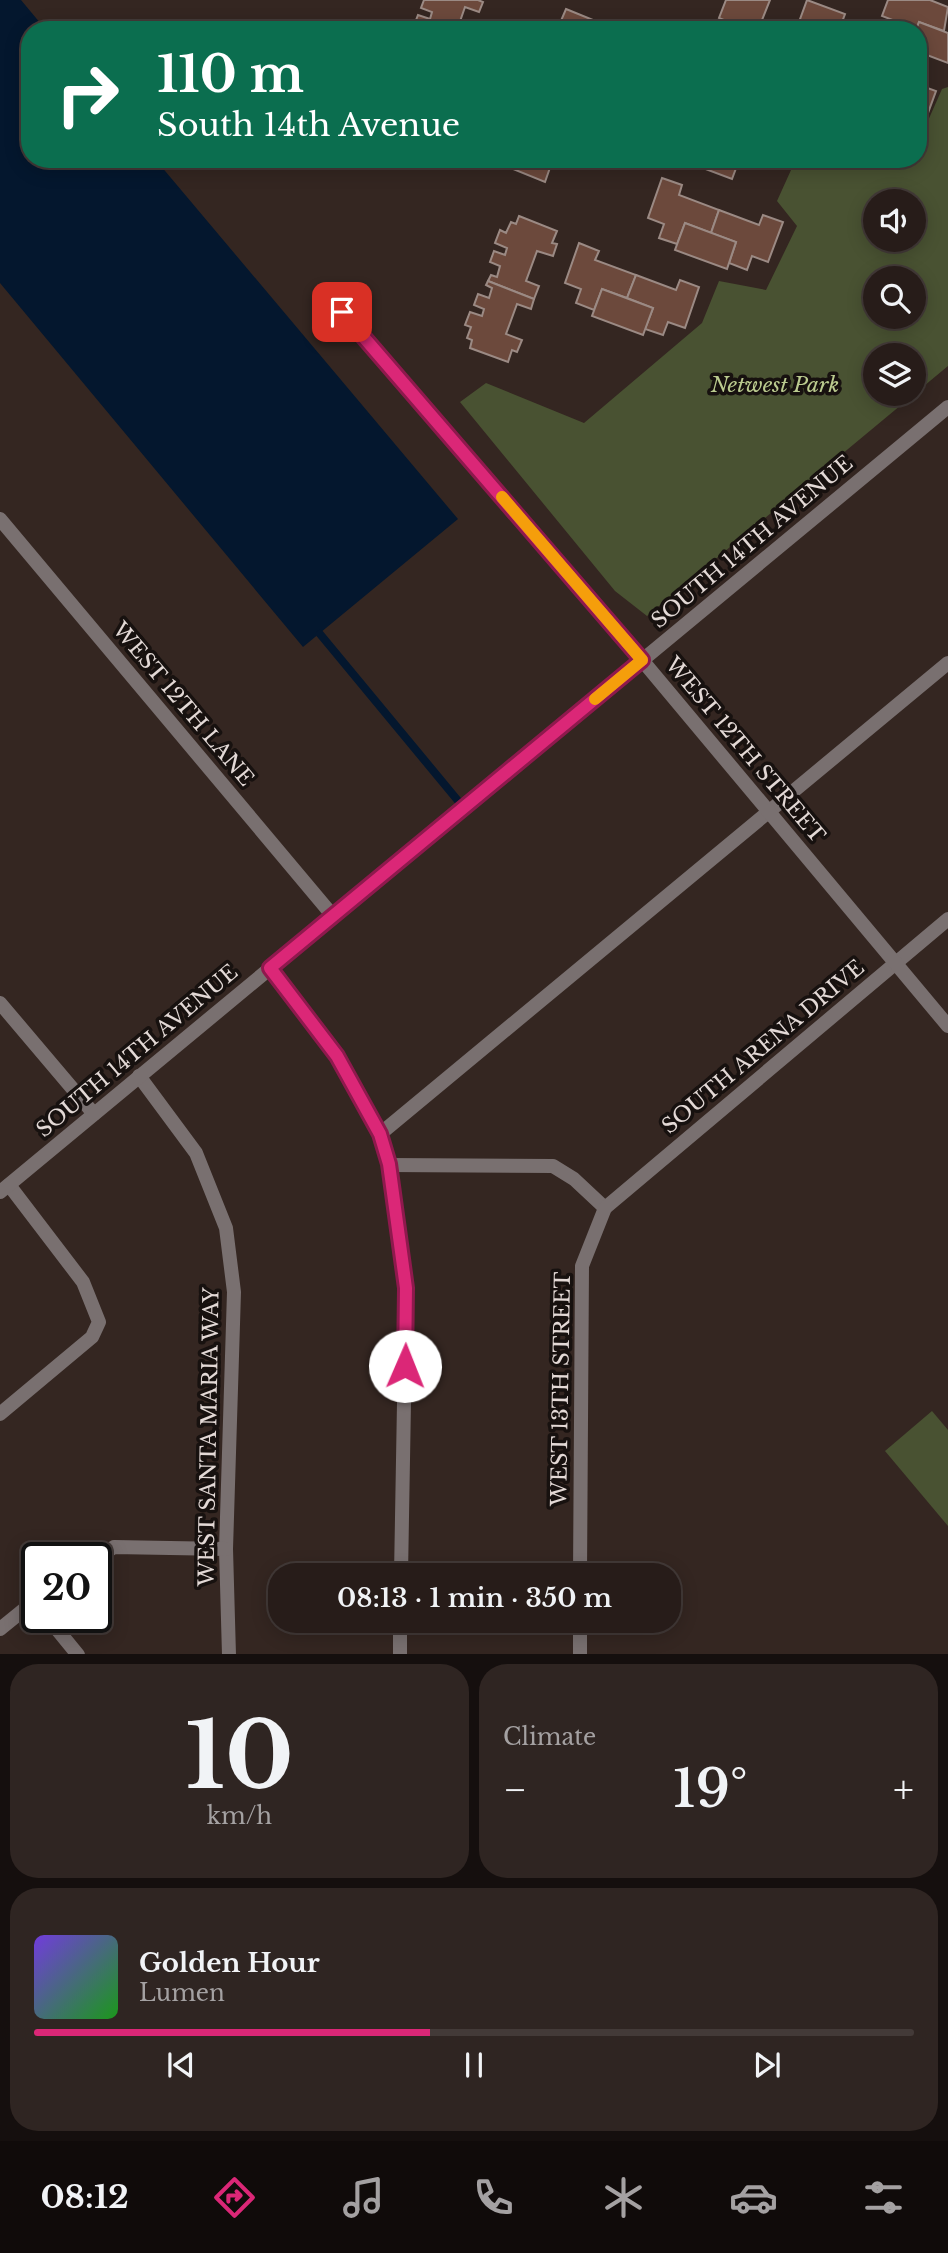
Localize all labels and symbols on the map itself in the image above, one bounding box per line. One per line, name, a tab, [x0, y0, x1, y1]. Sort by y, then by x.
pin	[312, 282, 372, 342]
park label: Netwest Park	[710, 372, 839, 398]
street label: SOUTH 14TH AVENUE	[646, 450, 858, 634]
street label: WEST 12TH LANE	[106, 616, 259, 791]
street label: WEST 12TH STREET	[659, 651, 830, 848]
street label: SOUTH ARENA DRIVE	[657, 955, 869, 1139]
street label: SOUTH 14TH AVENUE	[31, 959, 243, 1143]
street label: WEST 13TH STREET	[546, 1271, 576, 1507]
street label: WEST SANTA MARIA WAY	[193, 1287, 225, 1588]
position arrow	[368, 1329, 442, 1403]
speed limit sign: 20	[21, 1542, 112, 1633]

